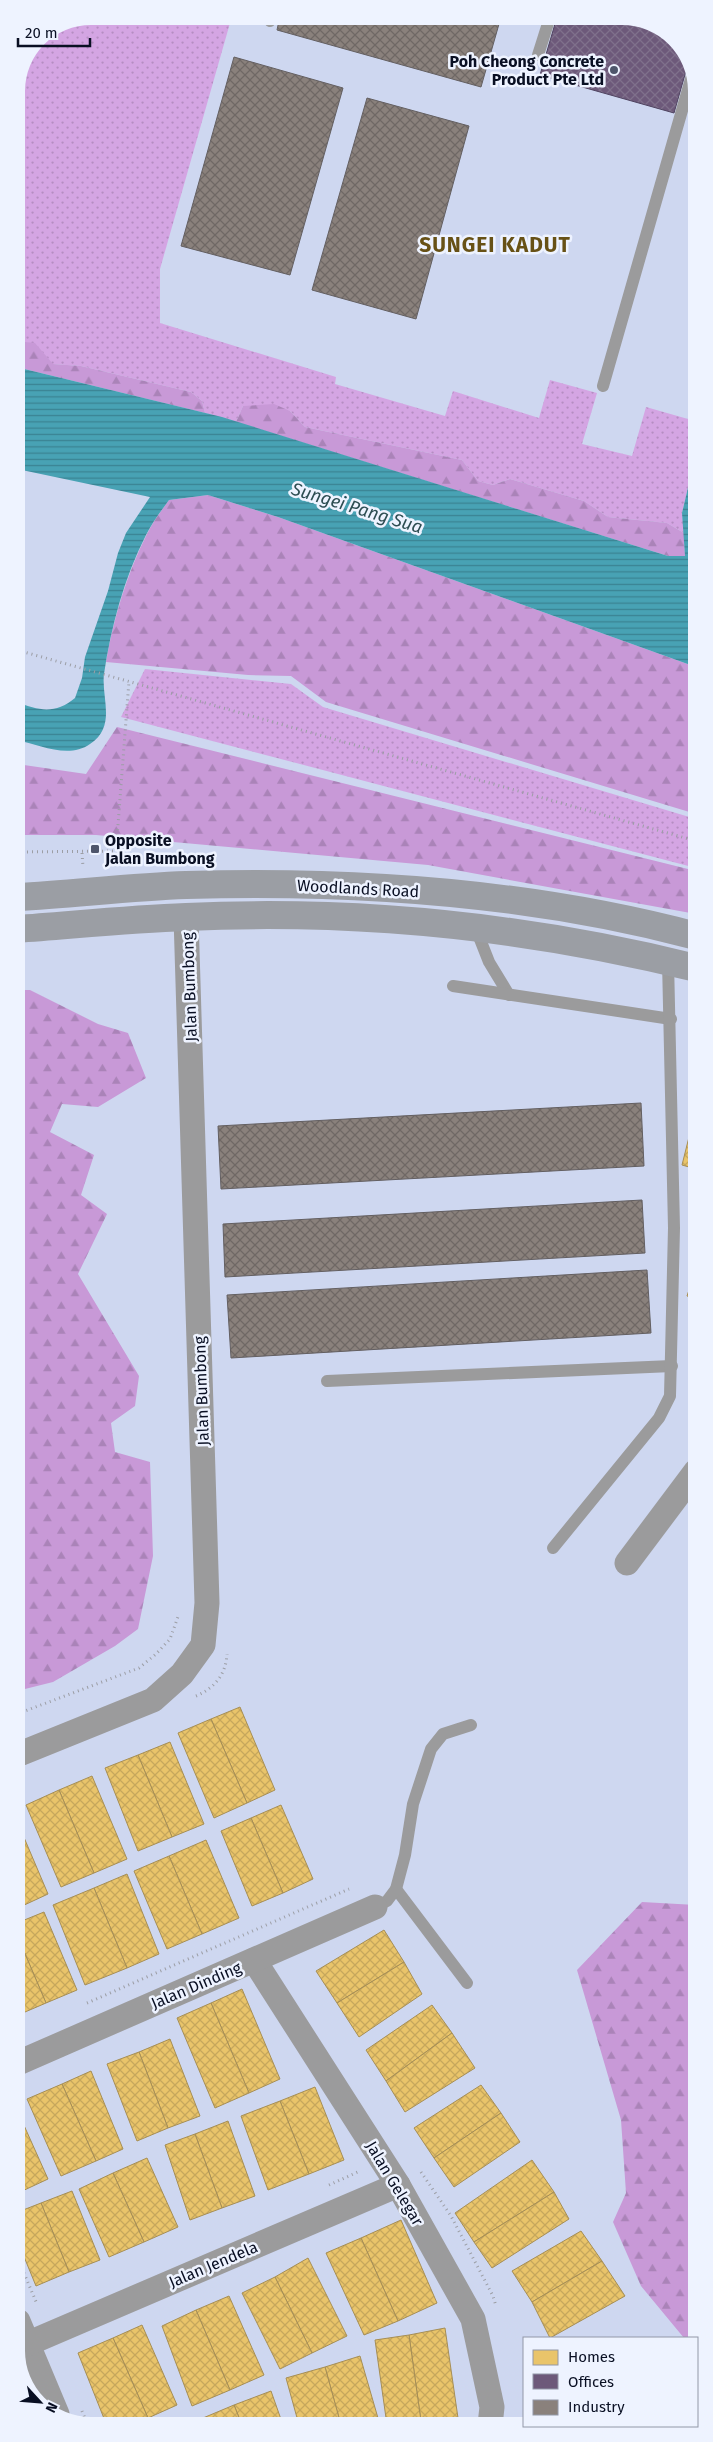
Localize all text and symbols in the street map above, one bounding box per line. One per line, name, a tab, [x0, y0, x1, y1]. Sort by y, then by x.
scale bar	[18, 15, 90, 47]
text: 20 m	[25, 24, 58, 42]
place label: Poh Cheong Concrete Product Pte Ltd	[450, 52, 604, 89]
marker: Poh Cheong Concrete Product Pte Ltd	[608, 64, 620, 76]
district label: SUNGEI KADUT	[419, 232, 571, 258]
water label: Sungei Pang Sua	[288, 477, 425, 538]
place label: Opposite Jalan Bumbong	[104, 831, 215, 868]
marker: Opposite Jalan Bumbong	[89, 843, 101, 855]
street label: Woodlands Road	[296, 876, 419, 901]
street label: Jalan Bumbong	[178, 931, 201, 1042]
street label: Jalan Bumbong	[190, 1335, 213, 1446]
street label: Jalan Dinding	[148, 1958, 245, 2013]
street label: Jalan Gelegar	[362, 2137, 428, 2230]
street label: Jalan Jendela	[166, 2237, 261, 2292]
legend	[523, 2337, 698, 2427]
text: Homes	[568, 2348, 615, 2366]
text: Offices	[568, 2373, 614, 2391]
north arrow	[15, 2377, 65, 2427]
text: Industry	[568, 2398, 625, 2416]
text: N	[42, 2400, 61, 2415]

